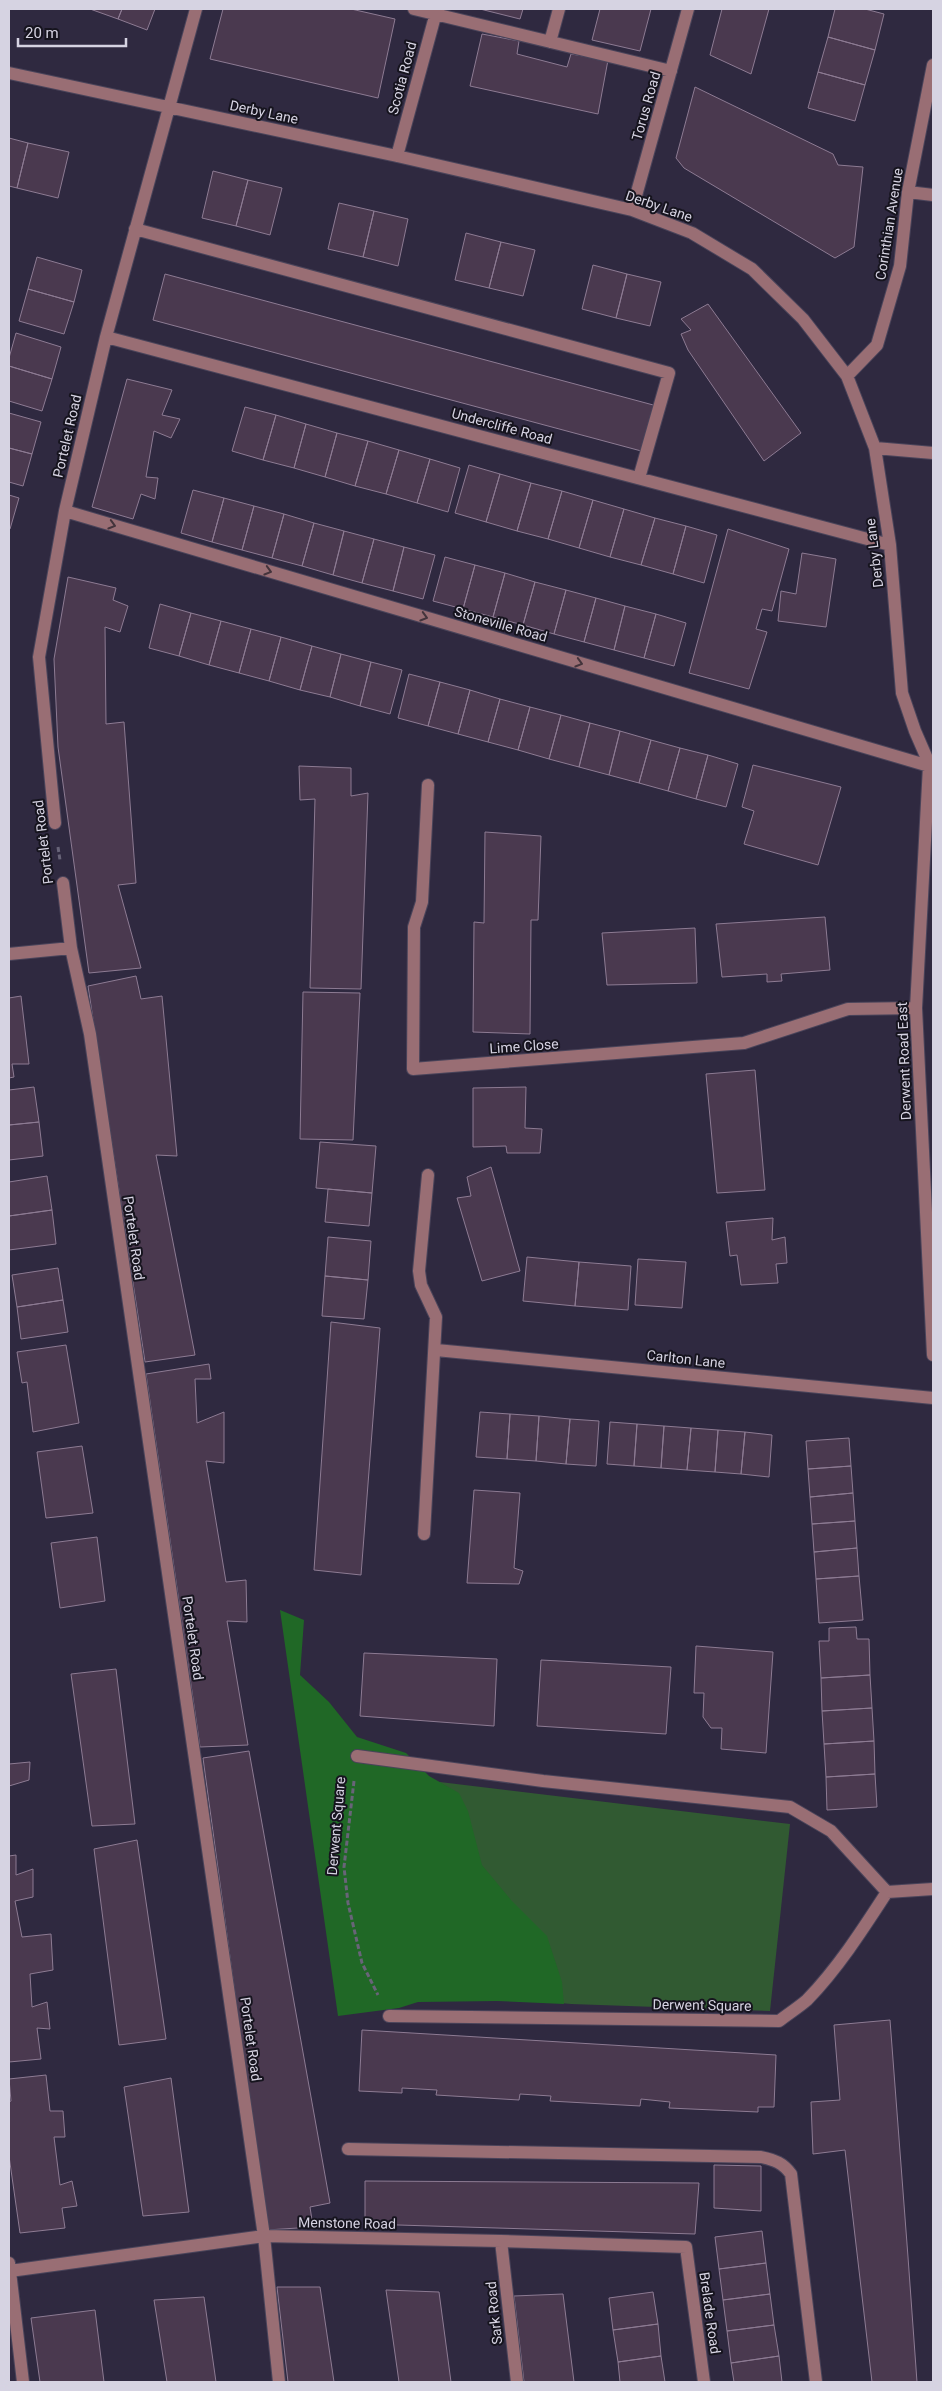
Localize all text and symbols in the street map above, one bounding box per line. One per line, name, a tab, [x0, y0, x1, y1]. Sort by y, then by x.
scale bar	[18, 15, 125, 47]
text: 20 m	[25, 24, 59, 42]
street label: Scotia Road	[385, 40, 419, 116]
street label: Torus Road	[629, 70, 663, 142]
street label: Derby Lane	[228, 97, 300, 127]
street label: Corinthian Avenue	[872, 167, 906, 281]
street label: Derby Lane	[624, 187, 694, 225]
street label: Portelet Road	[50, 393, 84, 479]
street label: Undercliffe Road	[450, 405, 554, 447]
street label: Derby Lane	[862, 518, 886, 588]
one-way arrow	[107, 519, 116, 529]
one-way arrow	[263, 565, 271, 575]
street label: Stoneville Road	[453, 603, 549, 645]
one-way arrow	[419, 611, 427, 621]
one-way arrow	[575, 657, 583, 667]
street label: Portelet Road	[30, 799, 56, 885]
street label: Derwent Road East	[894, 1001, 914, 1120]
street label: Lime Close	[489, 1036, 559, 1056]
street label: Portelet Road	[120, 1195, 148, 1281]
street label: Carlton Lane	[646, 1347, 726, 1371]
street label: Portelet Road	[179, 1595, 207, 1681]
street label: Derwent Square	[324, 1776, 348, 1876]
street label: Portelet Road	[237, 1996, 265, 2082]
street label: Derwent Square	[652, 1996, 752, 2014]
street label: Menstone Road	[298, 2214, 396, 2232]
street label: Brelade Road	[696, 2271, 724, 2355]
street label: Sark Road	[483, 2281, 505, 2345]

